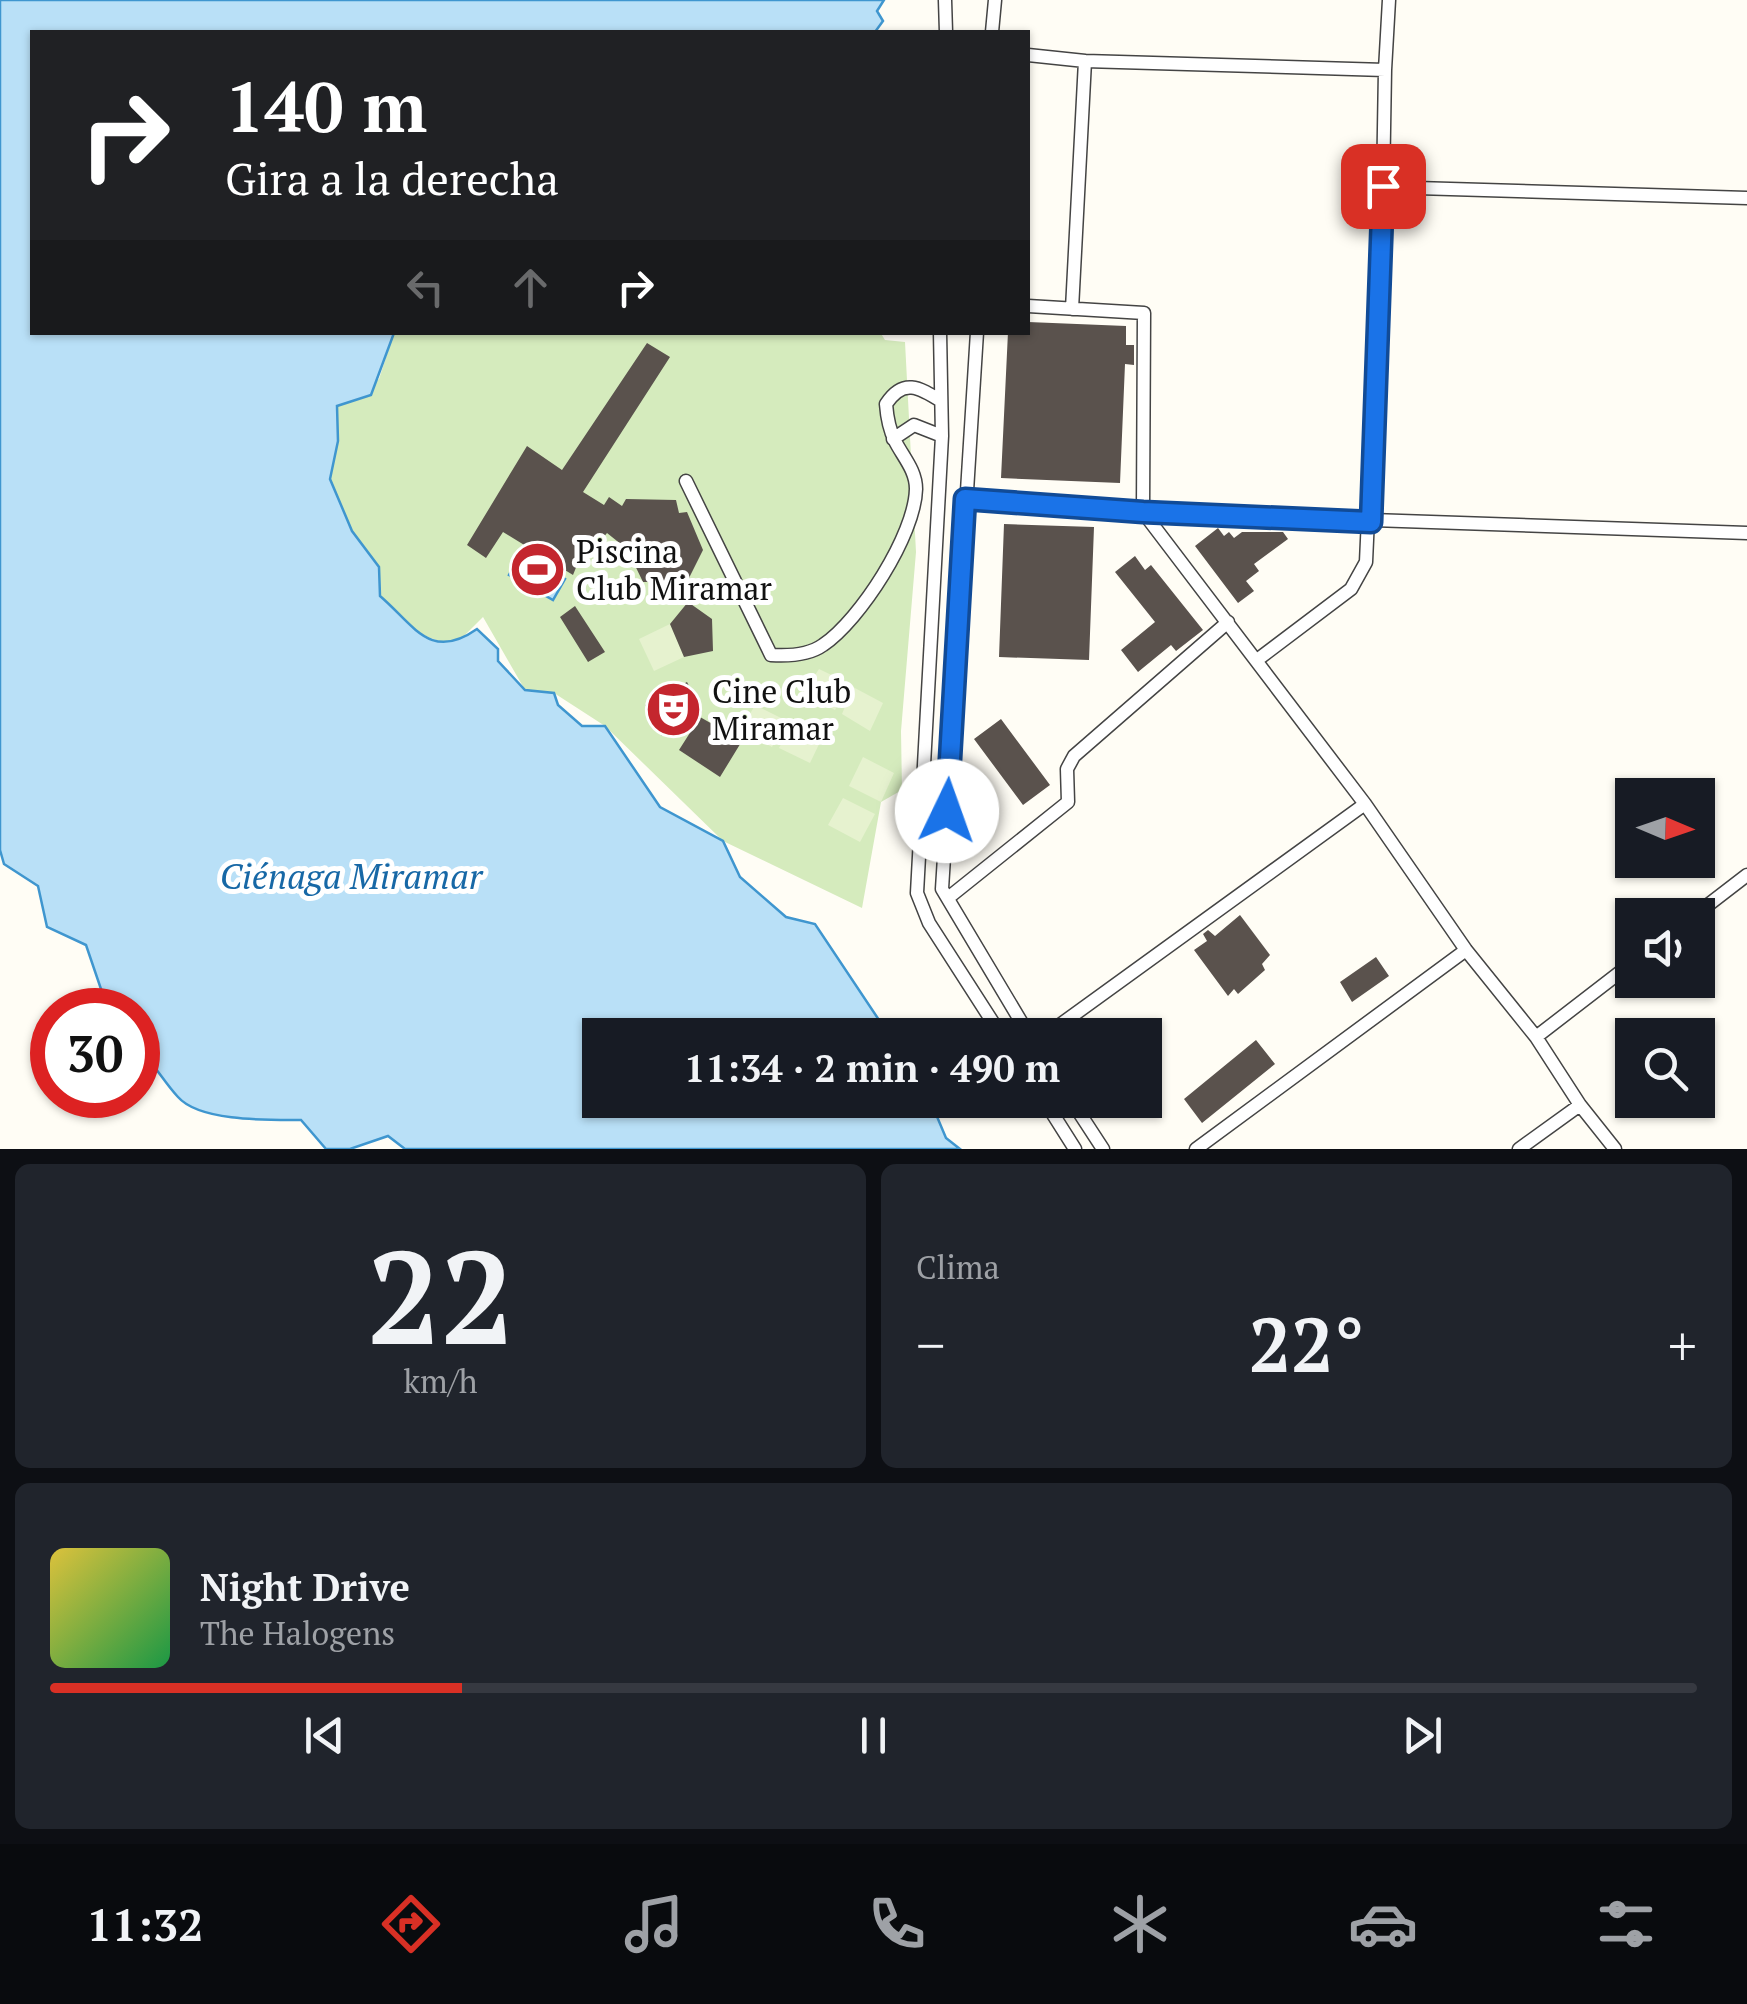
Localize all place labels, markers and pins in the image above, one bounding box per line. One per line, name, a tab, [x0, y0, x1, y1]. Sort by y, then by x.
pin	[1341, 144, 1426, 229]
place label: Piscina Club Miramar	[576, 530, 772, 609]
sports icon: Piscina Club Miramar	[507, 539, 567, 599]
place label: Cine Club Miramar	[712, 670, 851, 749]
theatre icon: Cine Club Miramar	[643, 679, 703, 739]

